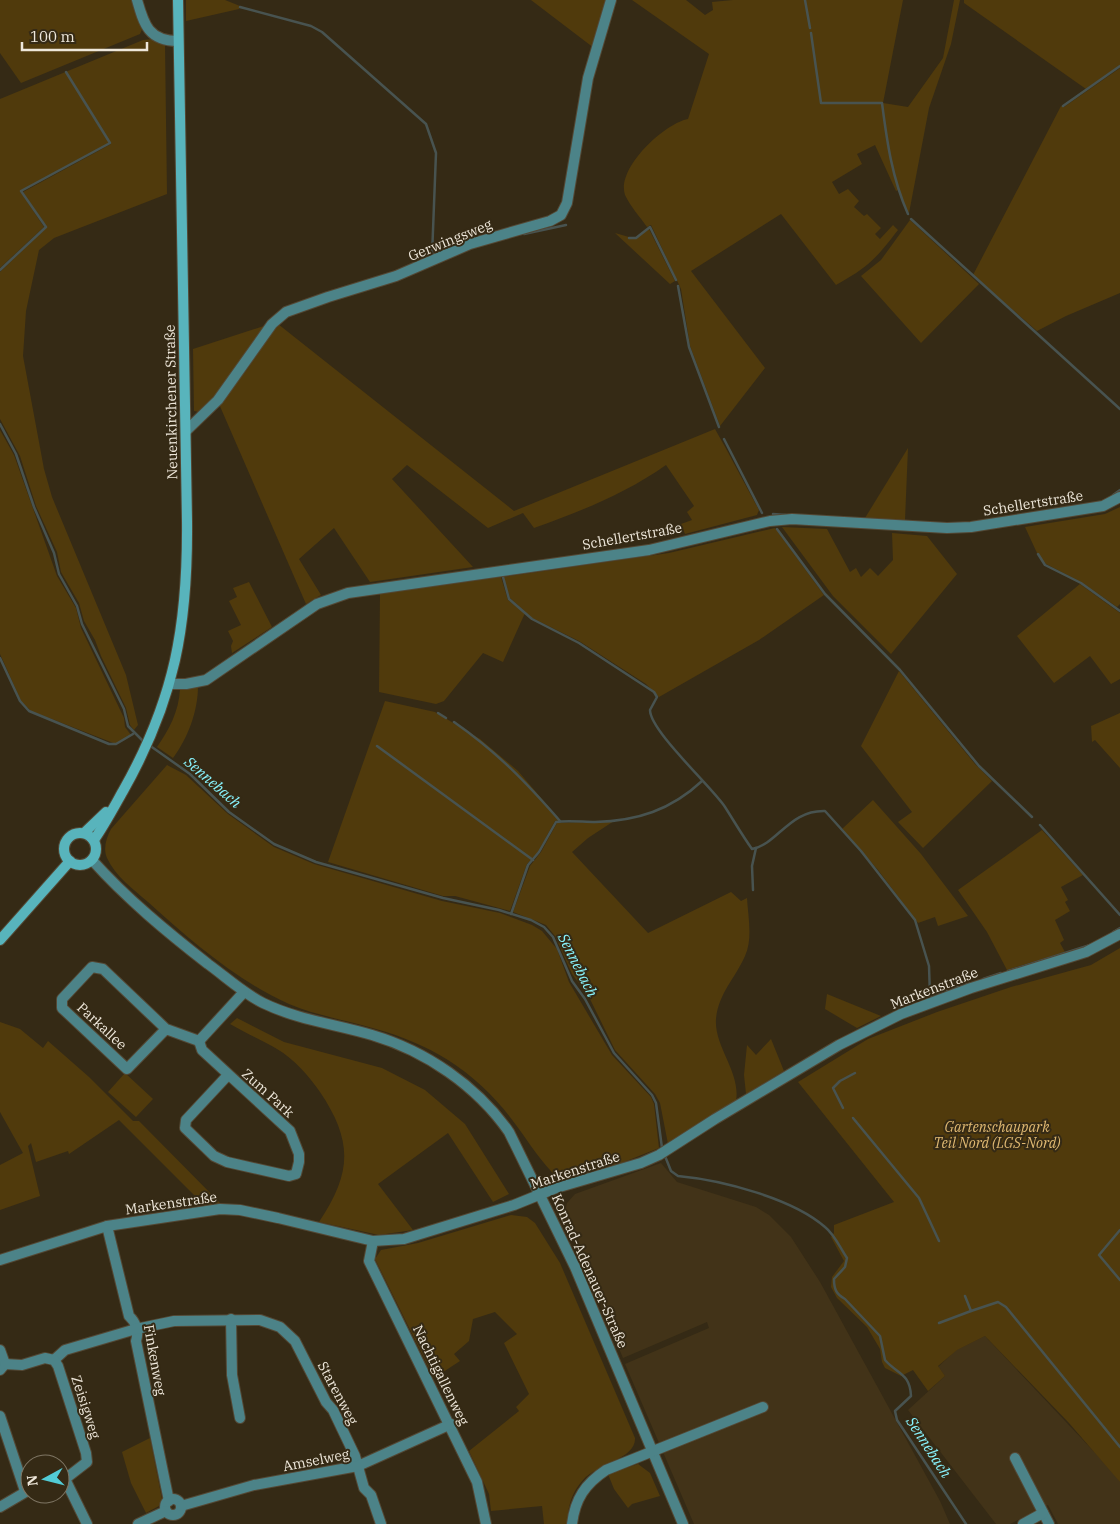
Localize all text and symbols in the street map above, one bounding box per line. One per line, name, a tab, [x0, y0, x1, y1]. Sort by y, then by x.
scale bar	[22, 20, 148, 52]
text: 100 m	[30, 27, 75, 46]
street label: Gerwingsweg	[405, 215, 495, 265]
street label: Neuenkirchener Straße	[161, 324, 181, 480]
street label: Schellertstraße	[982, 486, 1084, 520]
street label: Schellertstraße	[581, 518, 683, 554]
water label: Sennebach	[180, 751, 246, 812]
water label: Sennebach	[553, 929, 603, 1001]
street label: Markenstraße	[888, 963, 980, 1013]
street label: Parkallee	[73, 998, 131, 1054]
street label: Zum Park	[238, 1065, 299, 1122]
park label: Gartenschaupark Teil Nord (LGS-Nord)	[933, 1118, 1061, 1152]
street label: Markenstraße	[528, 1147, 622, 1193]
street label: Markenstraße	[124, 1188, 218, 1218]
street label: Konrad-Adenauer-Straße	[548, 1191, 632, 1351]
street label: Nachtigallenweg	[409, 1322, 473, 1429]
street label: Finkenweg	[140, 1323, 170, 1397]
street label: Starenweg	[314, 1358, 362, 1428]
street label: Zeisigweg	[67, 1373, 105, 1441]
water label: Sennebach	[902, 1412, 956, 1482]
street label: Amselweg	[281, 1445, 351, 1475]
north arrow	[20, 1454, 70, 1504]
text: N	[22, 1474, 42, 1487]

